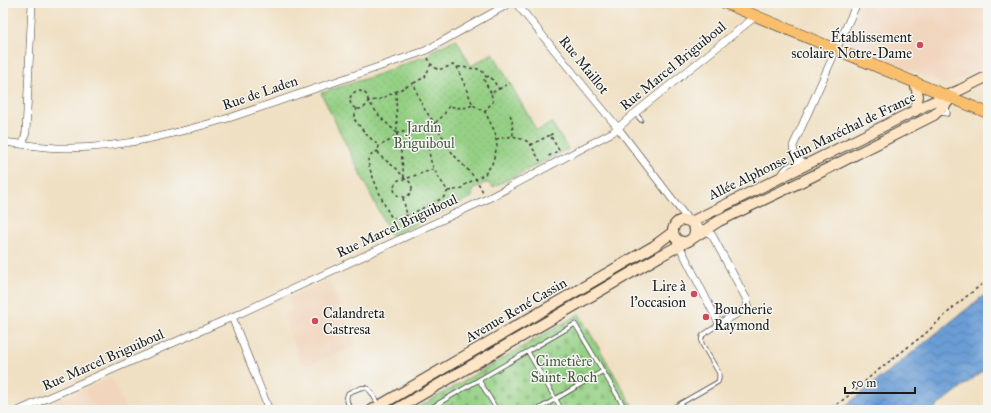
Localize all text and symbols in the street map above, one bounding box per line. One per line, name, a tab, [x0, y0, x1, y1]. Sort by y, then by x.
street label: Rue Marcel Briguiboul	[617, 18, 730, 114]
place label: Établissement scolaire Notre-Dame	[791, 27, 912, 62]
street label: Rue Maillot	[555, 33, 613, 98]
marker: Établissement scolaire Notre-Dame	[915, 40, 925, 50]
street label: Rue de Laden	[220, 72, 300, 114]
street label: Allée Alphonse Juin Maréchal de France	[705, 88, 919, 205]
park label: Jardin Briguiboul	[393, 119, 455, 152]
street label: Rue Marcel Briguiboul	[334, 190, 460, 262]
street label: Avenue René Cassin	[461, 274, 570, 346]
place label: Lire à l'occasion	[630, 278, 686, 311]
marker: Lire à l'occasion	[689, 289, 699, 299]
place label: Boucherie Raymond	[714, 301, 772, 334]
place label: Calandreta Castresa	[323, 305, 385, 338]
marker: Boucherie Raymond	[701, 312, 711, 322]
marker: Calandreta Castresa	[310, 316, 320, 326]
street label: Rue Marcel Briguiboul	[39, 325, 167, 395]
park label: Cimetière Saint-Roch	[531, 353, 598, 386]
scale bar	[845, 369, 915, 395]
text: 50 m	[851, 376, 876, 390]

